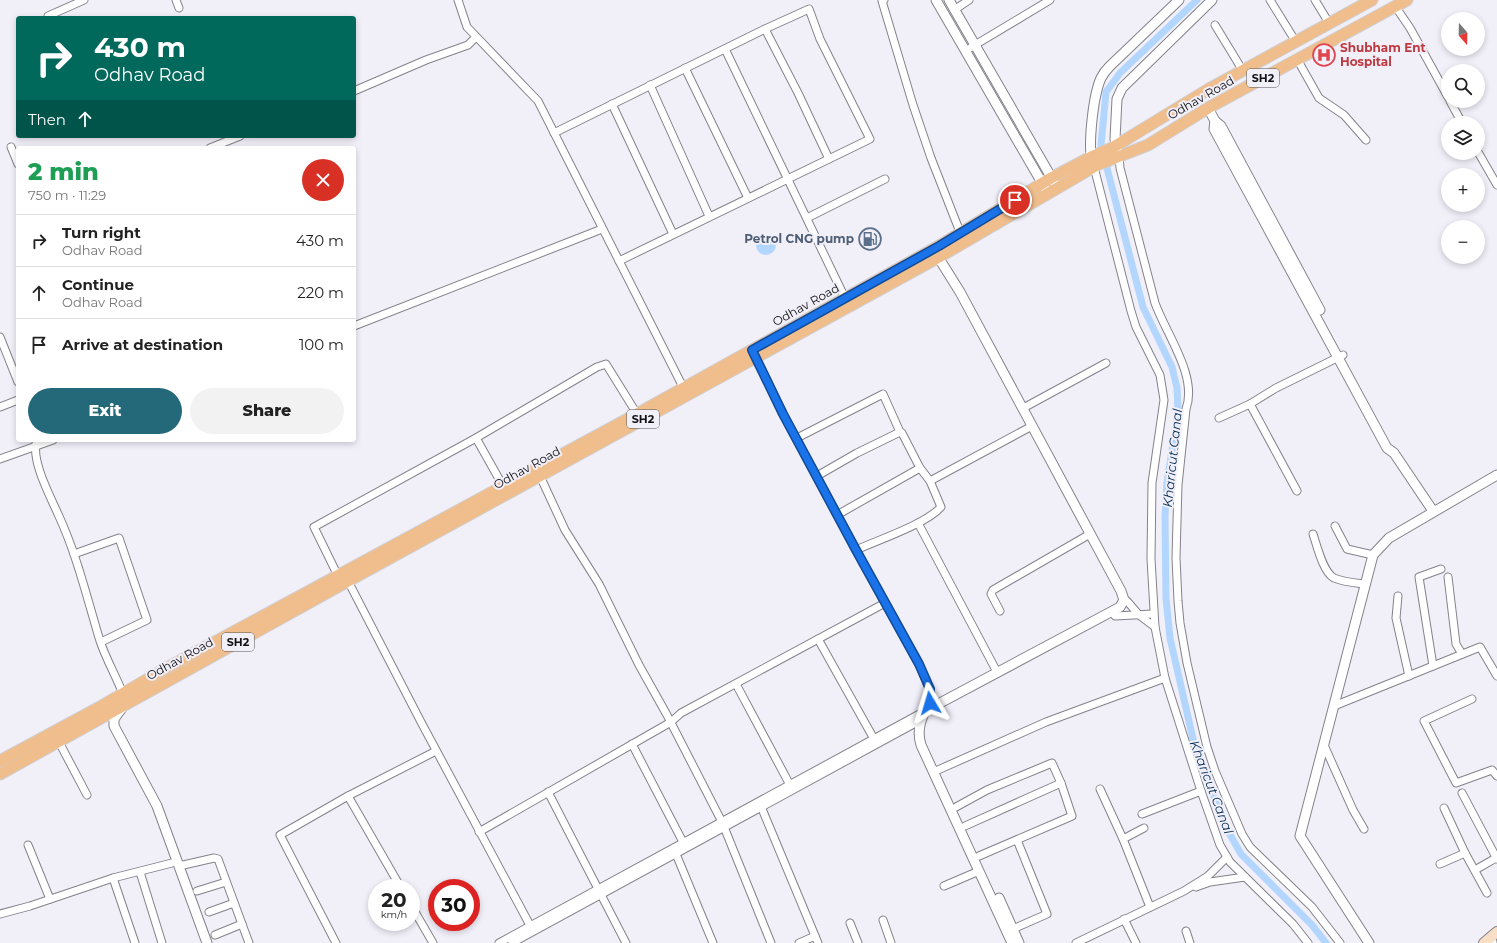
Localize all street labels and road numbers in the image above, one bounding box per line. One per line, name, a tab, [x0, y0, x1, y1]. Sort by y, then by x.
road number: SH2	[1247, 69, 1279, 87]
street label: Odhav Road	[1165, 72, 1237, 123]
street label: Odhav Road	[770, 280, 842, 329]
road number: SH2	[627, 410, 659, 428]
street label: Odhav Road	[491, 443, 563, 492]
road number: SH2	[222, 633, 254, 651]
street label: Odhav Road	[144, 634, 216, 683]

